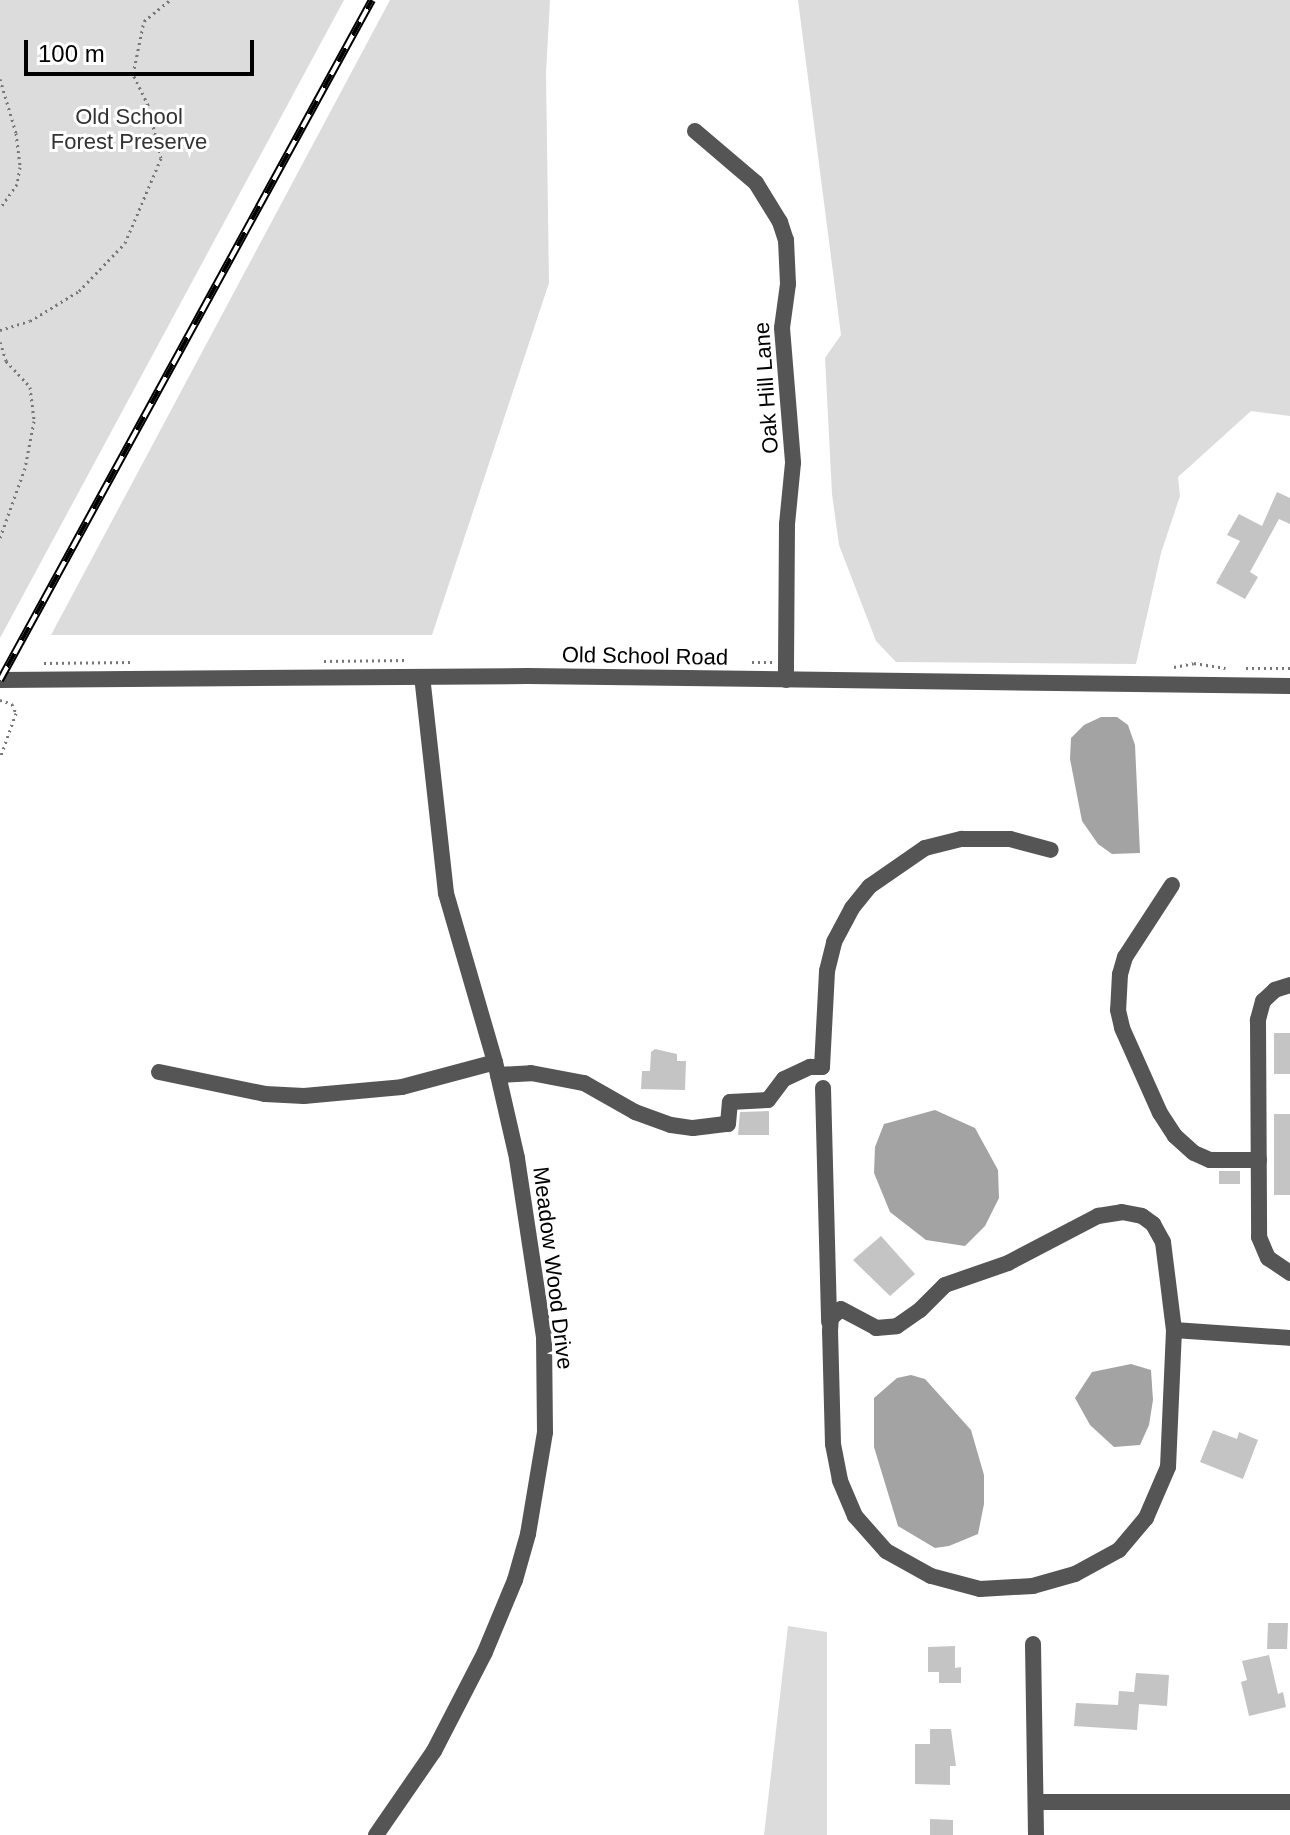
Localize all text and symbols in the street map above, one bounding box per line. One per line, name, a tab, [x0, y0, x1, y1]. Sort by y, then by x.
scale bar	[28, 24, 258, 74]
text: 100 m	[38, 40, 105, 67]
park label: Old School Forest Preserve	[51, 103, 207, 154]
street label: Oak Hill Lane	[748, 321, 784, 455]
street label: Old School Road	[562, 641, 728, 671]
street label: Meadow Wood Drive	[527, 1165, 579, 1371]

